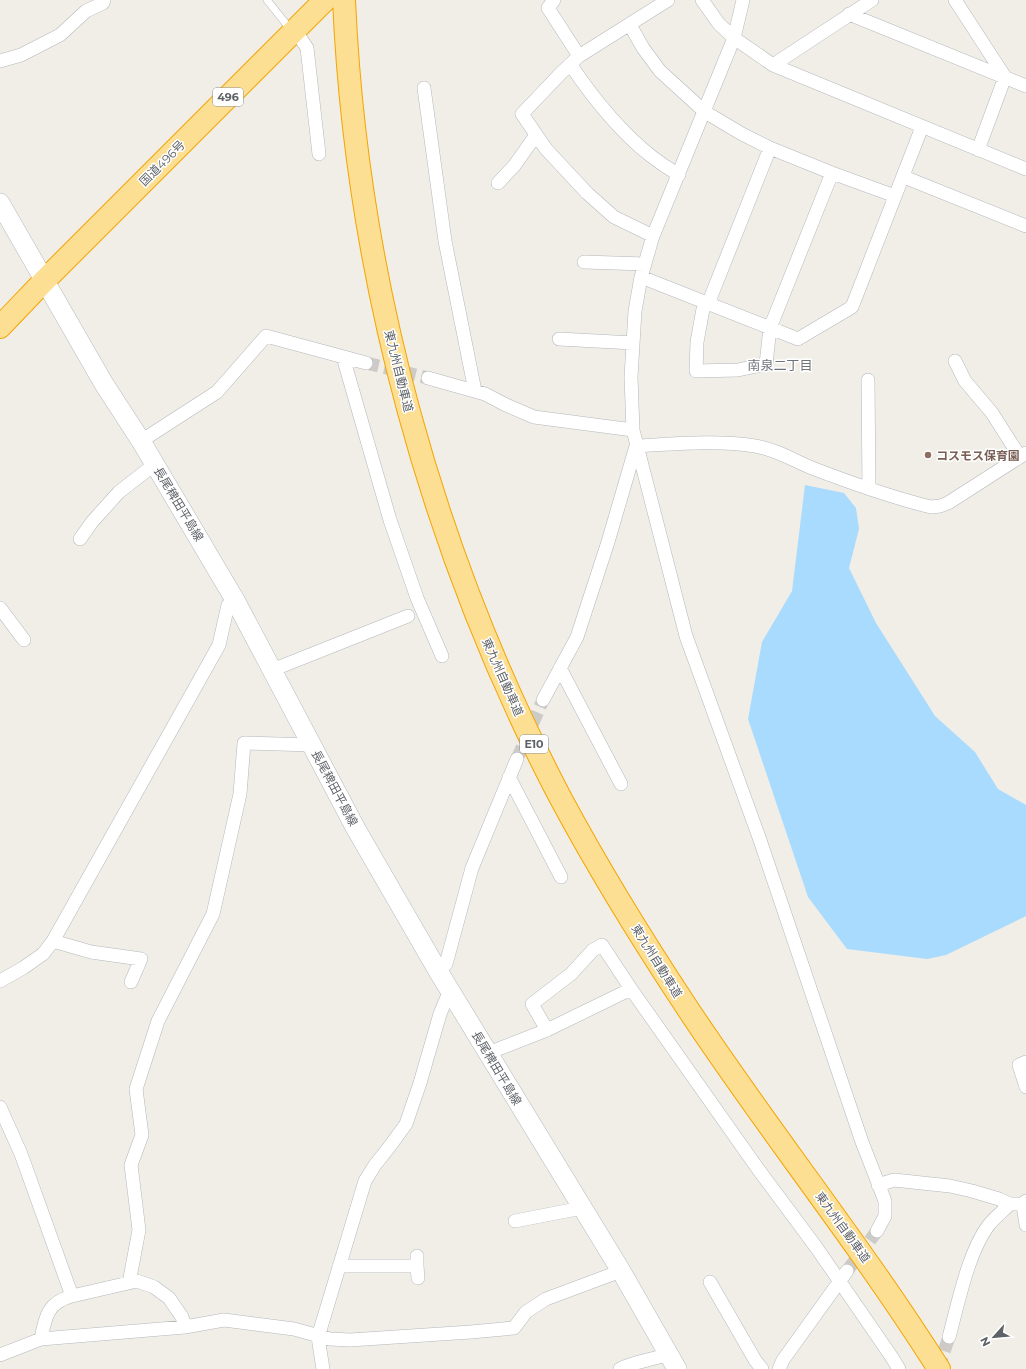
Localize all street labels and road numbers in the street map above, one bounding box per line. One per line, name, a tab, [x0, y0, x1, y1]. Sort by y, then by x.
road number: 496	[213, 88, 243, 106]
street label: 国道496号	[136, 137, 188, 189]
street label: 東九州自動車道	[382, 328, 416, 414]
street label: 長尾稗田平島線	[151, 464, 207, 544]
street label: 東九州自動車道	[479, 636, 527, 718]
road number: E10	[520, 735, 548, 753]
street label: 長尾稗田平島線	[309, 747, 361, 829]
street label: 東九州自動車道	[628, 921, 686, 1001]
street label: 長尾稗田平島線	[469, 1028, 525, 1108]
street label: 東九州自動車道	[812, 1189, 874, 1265]

